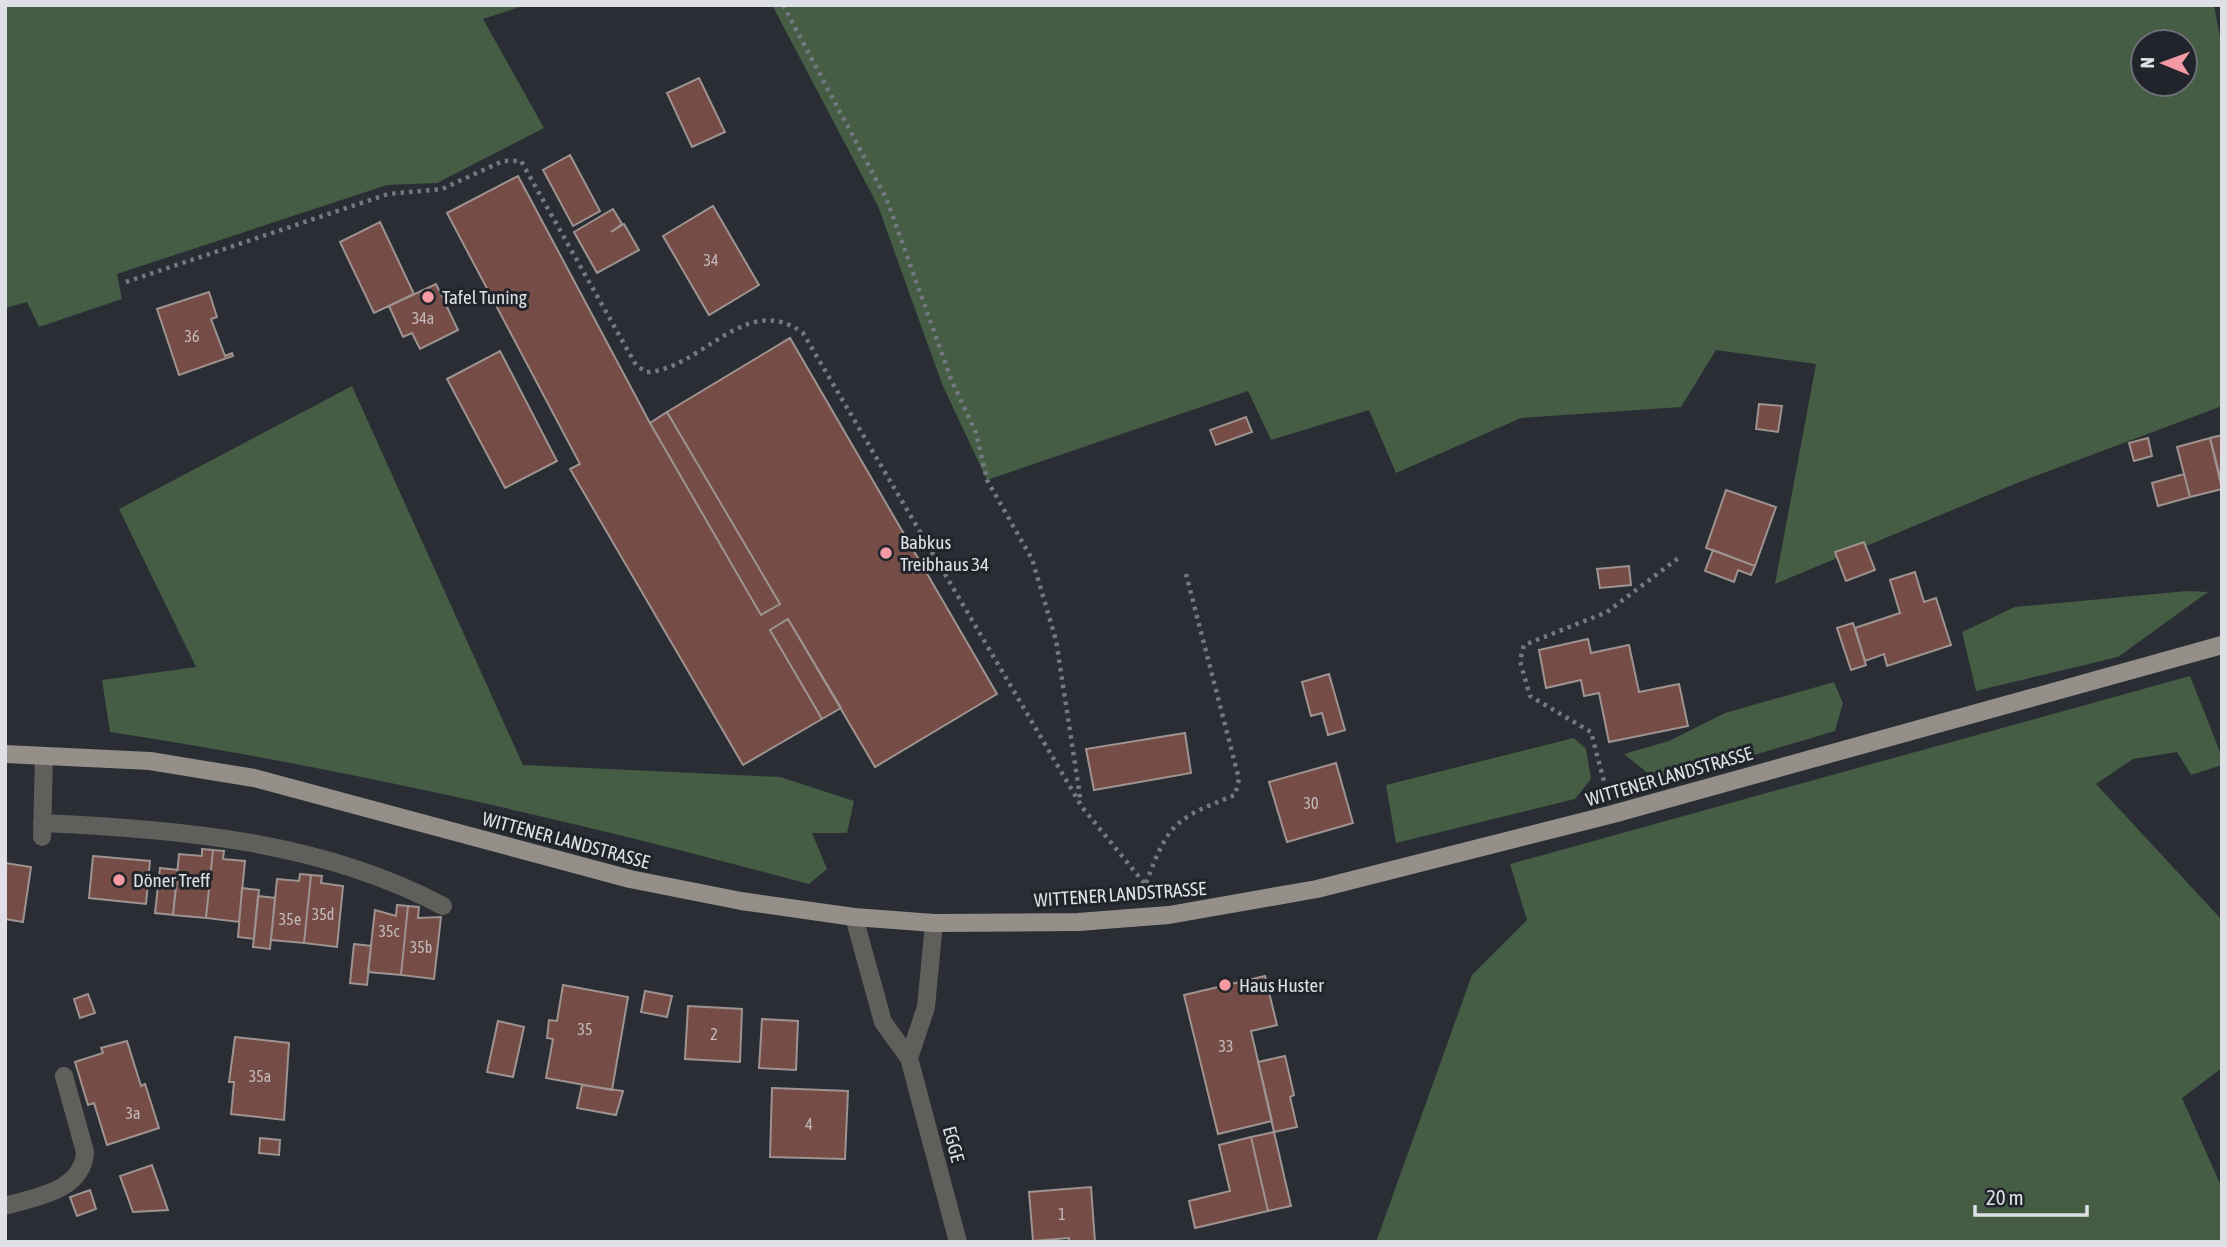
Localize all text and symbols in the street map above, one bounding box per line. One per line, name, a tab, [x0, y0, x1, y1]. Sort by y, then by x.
north arrow	[2129, 28, 2199, 98]
text: N	[2136, 57, 2158, 69]
house number: 34	[703, 251, 719, 269]
place label: Tafel Tuning	[442, 286, 528, 308]
marker: Tafel Tuning	[420, 289, 436, 305]
house number: 34a	[412, 309, 434, 327]
house number: 36	[184, 327, 200, 345]
place label: Babkus Treibhaus 34	[900, 531, 989, 575]
marker: Babkus Treibhaus 34	[878, 545, 894, 561]
street label: WITTENER LANDSTRASSE	[1583, 742, 1755, 810]
house number: 30	[1303, 794, 1319, 812]
street label: WITTENER LANDSTRASSE	[480, 807, 652, 873]
place label: Döner Treff	[133, 869, 211, 891]
marker: Döner Treff	[111, 872, 127, 888]
street label: WITTENER LANDSTRASSE	[1033, 877, 1207, 911]
house number: 35d	[312, 905, 334, 923]
house number: 35e	[279, 910, 301, 928]
house number: 35c	[379, 922, 400, 940]
house number: 35b	[410, 938, 432, 956]
place label: Haus Huster	[1239, 974, 1324, 996]
marker: Haus Huster	[1217, 977, 1233, 993]
house number: 35	[577, 1020, 593, 1038]
house number: 2	[710, 1025, 718, 1043]
house number: 33	[1218, 1037, 1234, 1055]
house number: 35a	[249, 1067, 271, 1085]
house number: 3a	[126, 1104, 140, 1122]
house number: 4	[805, 1115, 813, 1133]
street label: EGGE	[939, 1124, 969, 1164]
scale bar	[1975, 1174, 2087, 1218]
text: 20 m	[1986, 1185, 2024, 1209]
house number: 1	[1058, 1205, 1066, 1223]

